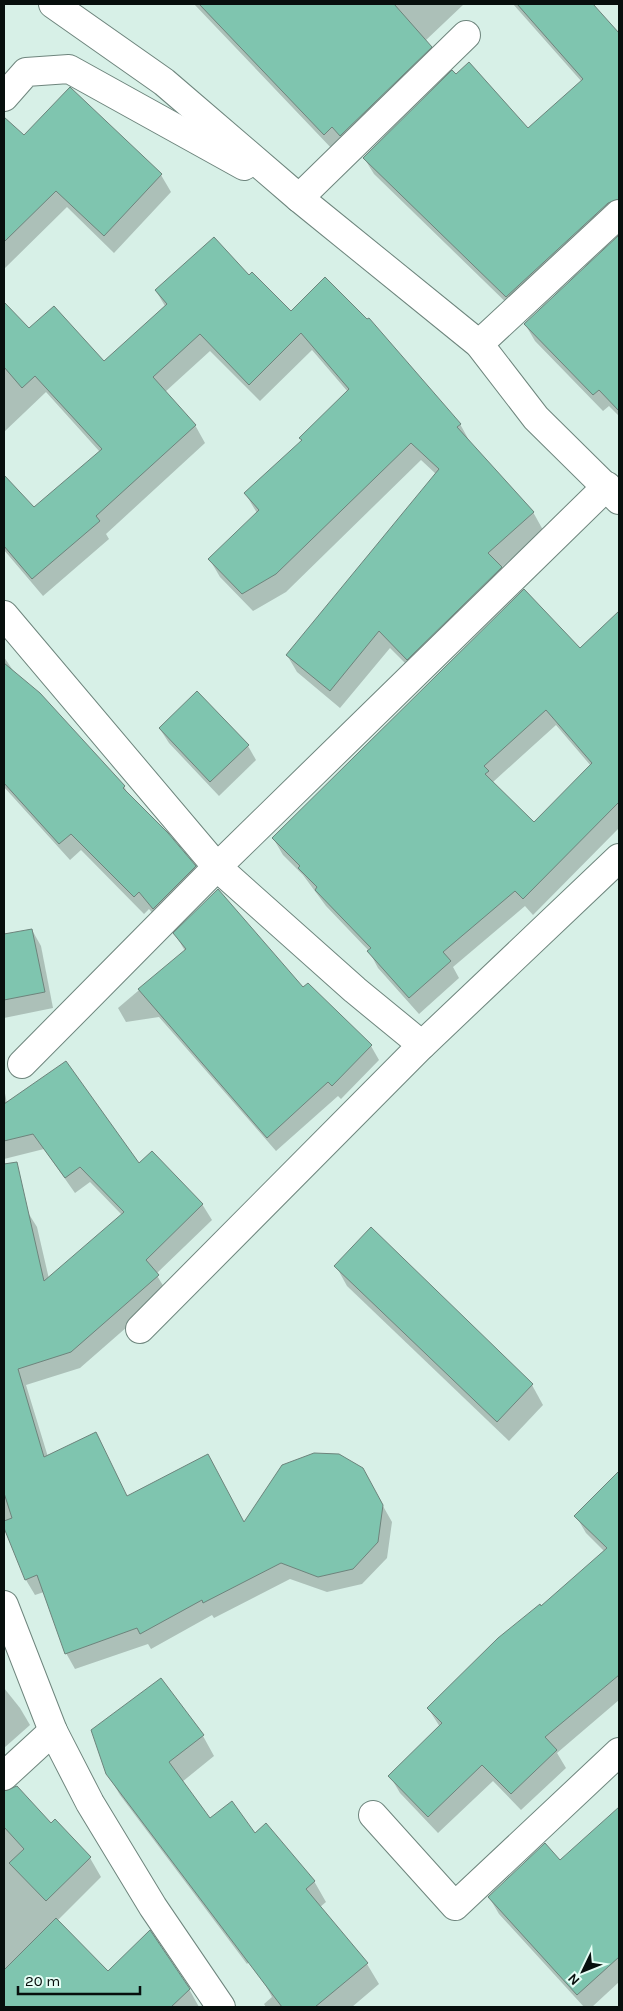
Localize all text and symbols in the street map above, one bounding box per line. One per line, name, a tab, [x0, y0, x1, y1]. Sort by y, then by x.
north arrow	[558, 1946, 608, 1996]
scale bar	[18, 1964, 140, 1996]
text: N	[564, 1970, 584, 1989]
text: 20 m	[25, 1972, 60, 1990]

